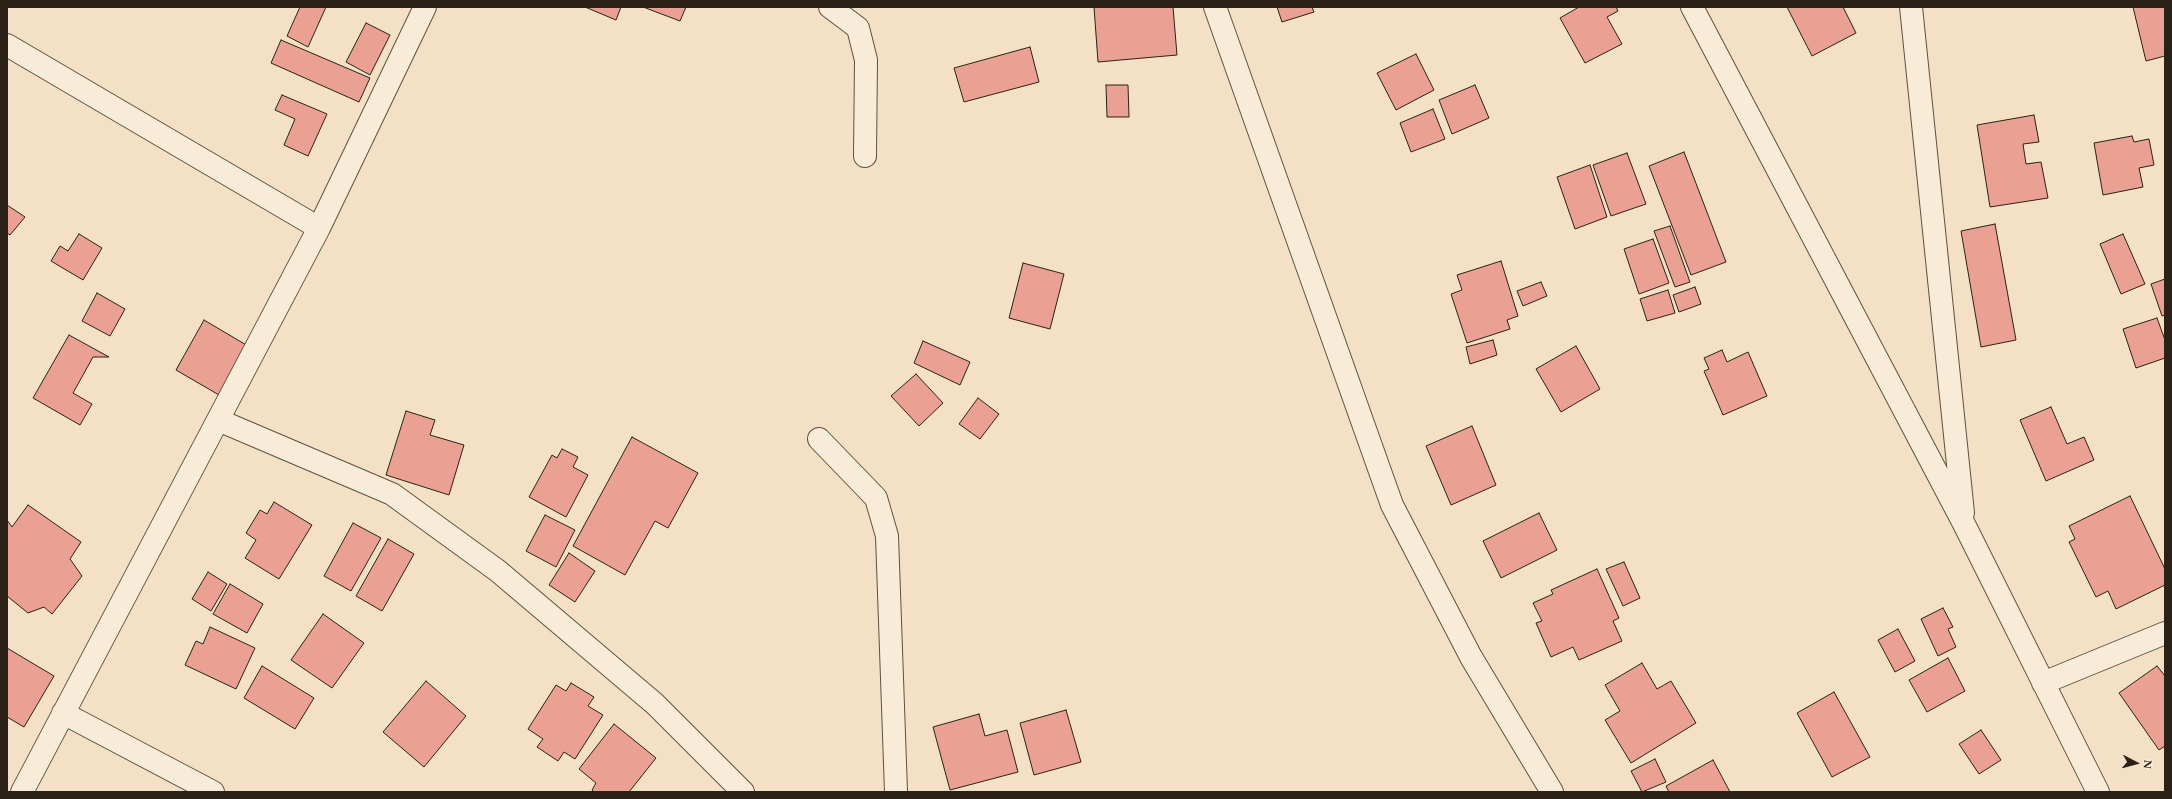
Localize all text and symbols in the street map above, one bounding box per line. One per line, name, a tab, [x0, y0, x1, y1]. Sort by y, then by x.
north arrow	[2116, 743, 2156, 783]
text: N	[2141, 759, 2155, 769]

